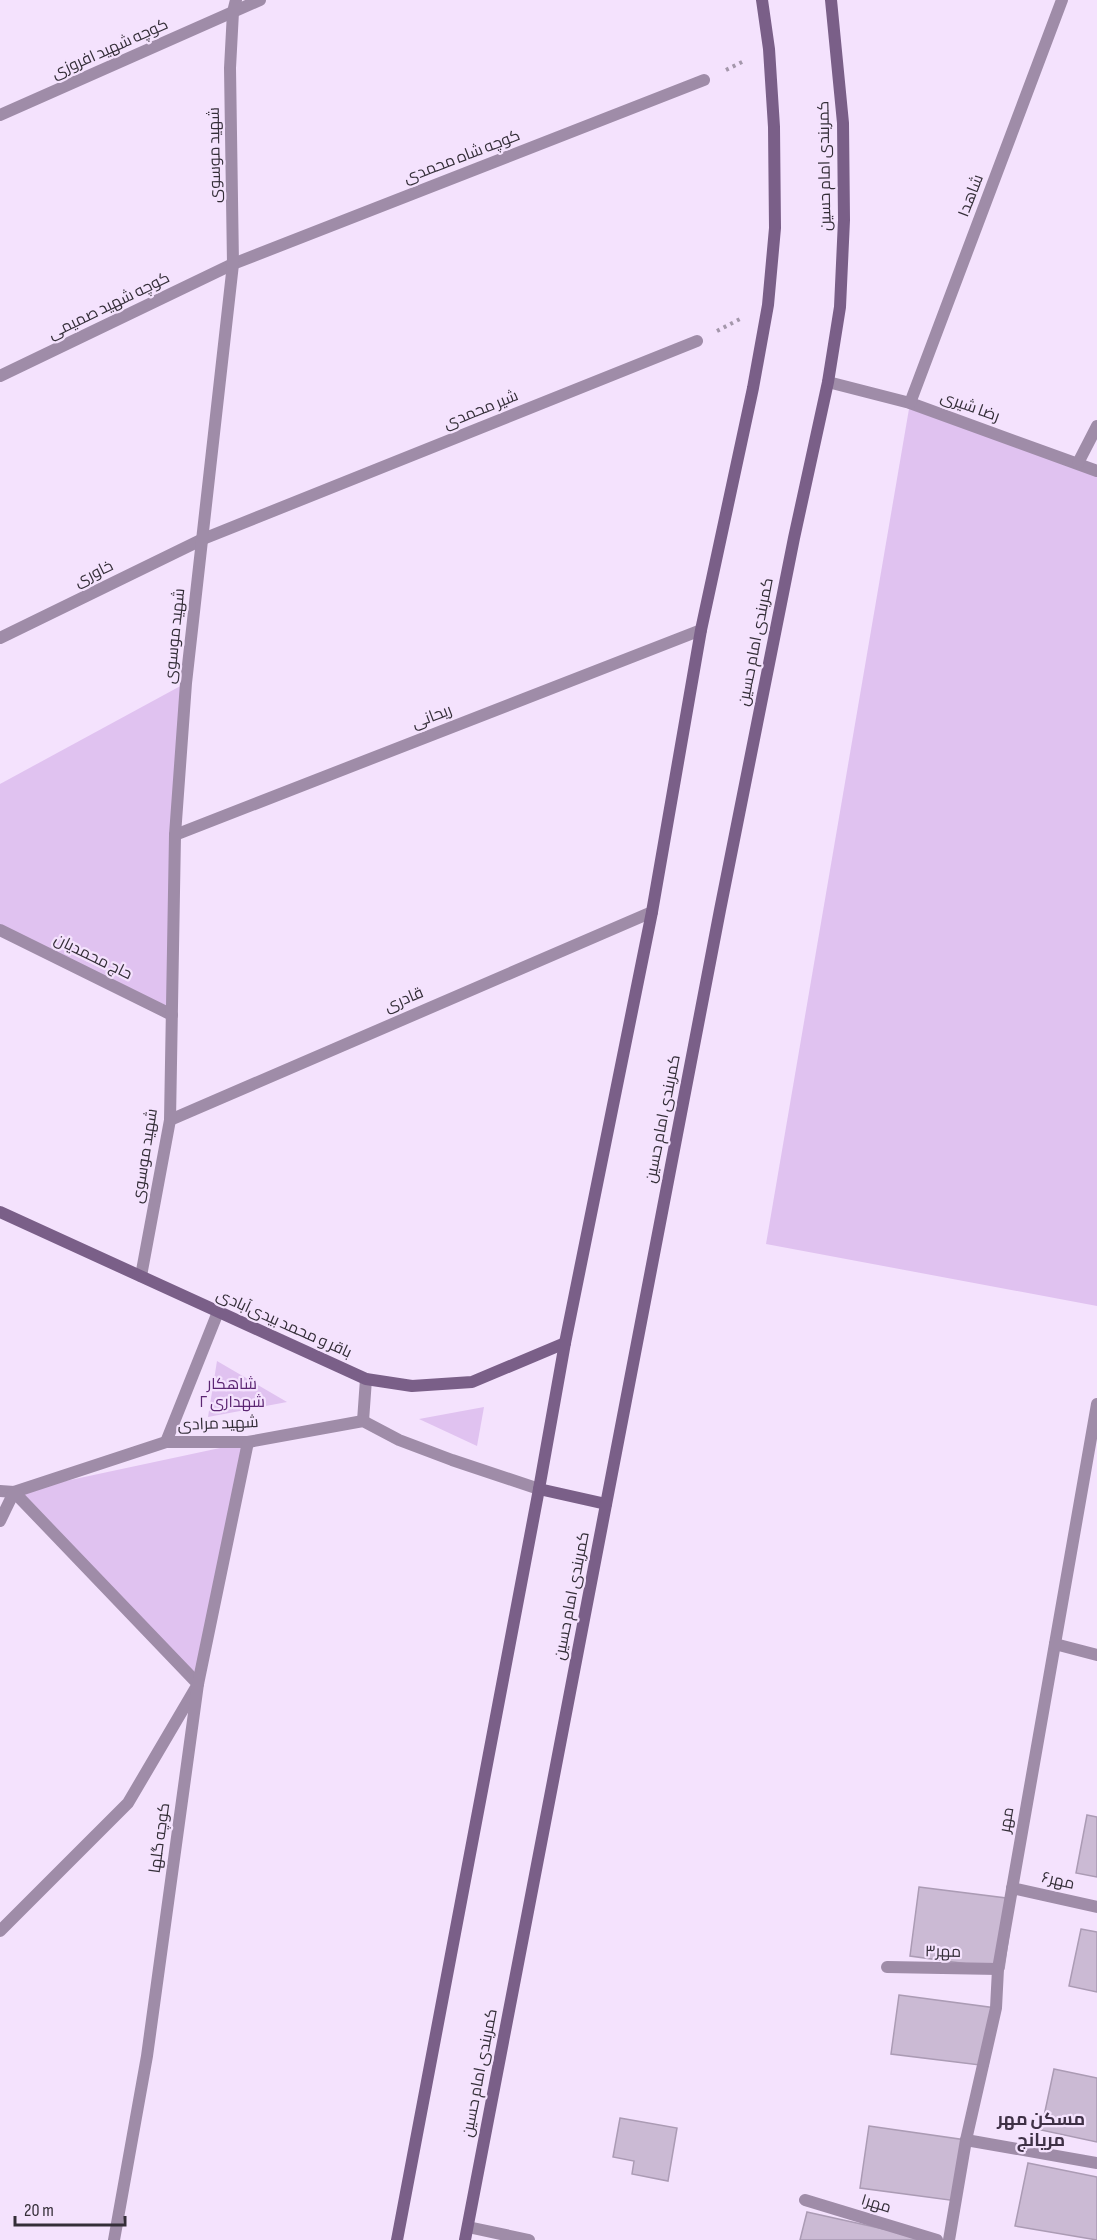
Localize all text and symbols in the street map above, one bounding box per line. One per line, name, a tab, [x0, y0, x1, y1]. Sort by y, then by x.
street label: کوچه شهید افروزی	[49, 15, 172, 84]
street label: کمربندی امام حسین	[814, 101, 837, 231]
street label: شهید موسوی	[205, 107, 225, 203]
street label: کوچه شاه محمدی	[401, 126, 523, 189]
street label: شاهد۱	[954, 172, 988, 220]
street label: کوچه شهید صمیمی	[45, 268, 173, 345]
street label: شیر محمدی	[441, 386, 521, 434]
street label: رضا شیری	[938, 388, 1002, 426]
street label: خاوری	[71, 557, 117, 591]
street label: کمربندی امام حسین	[734, 576, 779, 708]
street label: شهید موسوی	[161, 587, 189, 685]
street label: ریحانی	[409, 701, 455, 733]
street label: حاج محمدیان	[50, 930, 135, 985]
street label: قادری	[382, 983, 426, 1017]
street label: کمربندی امام حسین	[641, 1053, 686, 1185]
street label: شهید موسوی	[128, 1107, 162, 1205]
street label: باقر و محمد بیدی‌آبادی	[213, 1286, 355, 1362]
park label: شاهکار شهداری ۲	[199, 1375, 265, 1412]
street label: شهید مرادی	[177, 1413, 259, 1435]
street label: کمربندی امام حسین	[550, 1530, 595, 1662]
street label: کوچه گلها	[146, 1802, 175, 1875]
street label: مهر	[995, 1806, 1019, 1835]
street label: مهر۶	[1040, 1868, 1076, 1894]
street label: مهر۳	[925, 1942, 961, 1962]
street label: کمربندی امام حسین	[458, 2007, 503, 2139]
district label: مسکن مهر مریانج	[996, 2109, 1085, 2152]
scale bar	[15, 2189, 124, 2227]
street label: مهر۱	[859, 2190, 893, 2218]
text: 20 m	[24, 2200, 54, 2221]

